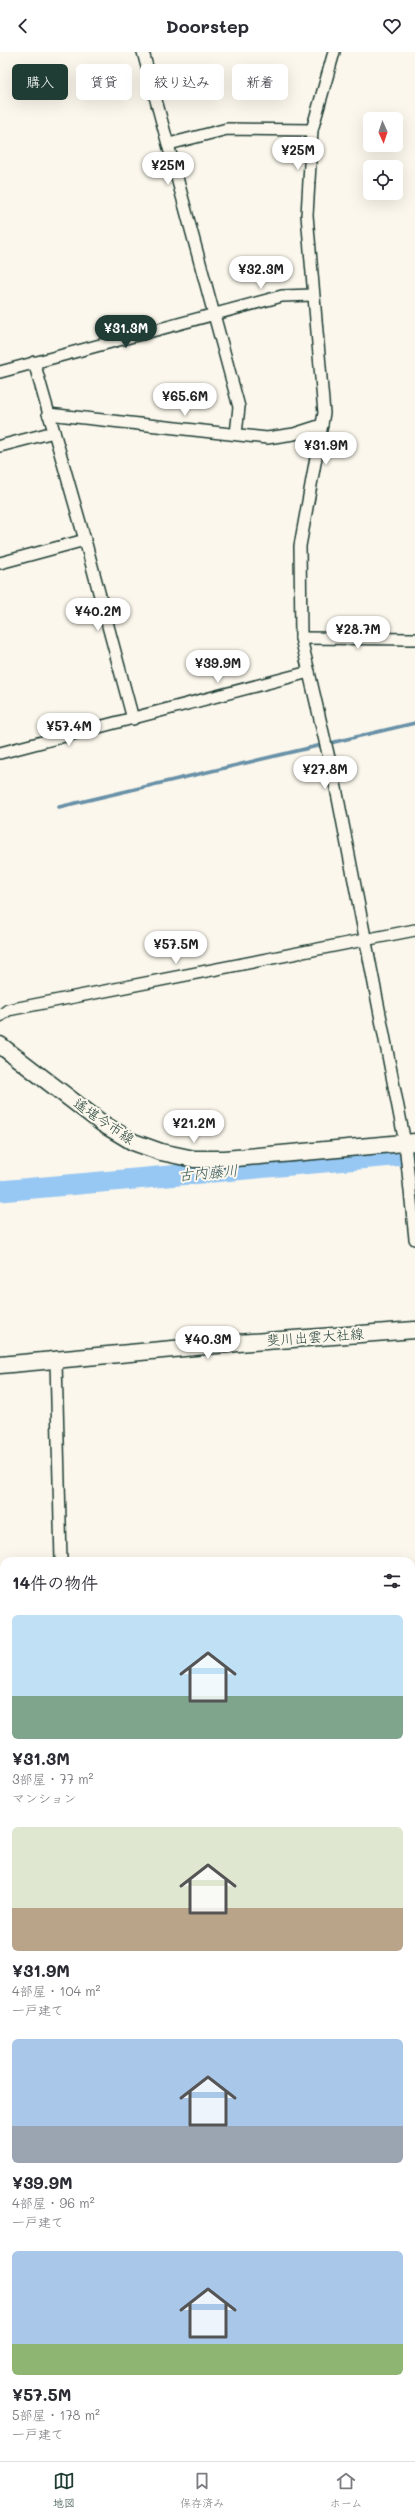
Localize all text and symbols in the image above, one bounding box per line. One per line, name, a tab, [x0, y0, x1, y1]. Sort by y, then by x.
text: Doorstep	[166, 14, 249, 38]
icon: back	[12, 15, 34, 37]
icon: heart	[381, 15, 403, 37]
chip: 購入	[12, 64, 68, 100]
chip: 賃貸	[76, 64, 132, 100]
chip: 絞り込み	[140, 64, 224, 100]
chip: 新着	[232, 64, 288, 100]
north arrow	[363, 112, 403, 152]
map controls	[363, 112, 403, 200]
pin: ¥25M	[274, 137, 322, 171]
text: ¥25M	[281, 141, 315, 158]
pin: ¥25M	[144, 152, 192, 186]
text: ¥25M	[151, 156, 185, 173]
button: locate	[363, 160, 403, 200]
pin: ¥32.3M	[228, 256, 294, 290]
text: ¥32.3M	[238, 260, 284, 277]
pin: ¥31.3M	[93, 315, 159, 349]
text: ¥31.3M	[104, 319, 148, 336]
pin: ¥65.6M	[152, 383, 218, 417]
text: ¥65.6M	[162, 387, 208, 404]
pin: ¥31.9M	[293, 432, 359, 466]
text: ¥31.9M	[304, 436, 348, 453]
pin: ¥40.2M	[65, 598, 131, 632]
text: ¥40.2M	[75, 602, 121, 619]
pin: ¥28.7M	[325, 616, 391, 650]
text: ¥28.7M	[335, 620, 381, 637]
pin: ¥39.9M	[185, 650, 251, 684]
text: ¥39.9M	[195, 654, 241, 671]
pin: ¥57.4M	[36, 713, 102, 747]
text: ¥57.4M	[46, 717, 92, 734]
pin: ¥27.8M	[292, 756, 358, 790]
text: ¥27.8M	[302, 760, 348, 777]
pin: ¥57.5M	[143, 931, 209, 965]
text: ¥57.5M	[153, 935, 199, 952]
street label: 遙堪今市線	[70, 1093, 139, 1148]
pin: ¥21.2M	[161, 1110, 227, 1144]
text: ¥21.2M	[172, 1114, 216, 1131]
water label: 古内藤川	[177, 1159, 239, 1185]
street label: 斐川出雲大社線	[265, 1324, 365, 1349]
pin: ¥40.3M	[175, 1326, 241, 1360]
text: ¥40.3M	[184, 1330, 232, 1347]
icon: filters	[381, 1570, 403, 1592]
text: 14件の物件	[12, 1571, 98, 1593]
icon: home	[172, 1641, 244, 1713]
text: ¥31.3M	[12, 1747, 70, 1769]
text: 3部屋 · 77 m²	[12, 1770, 94, 1787]
text: マンション	[12, 1789, 76, 1806]
icon: home	[172, 1853, 244, 1925]
text: ¥31.9M	[12, 1959, 70, 1981]
text: 4部屋 · 104 m²	[12, 1982, 101, 1999]
text: 一戸建て	[12, 2001, 64, 2018]
icon: home	[172, 2065, 244, 2137]
text: ¥39.9M	[12, 2171, 73, 2193]
text: 4部屋 · 96 m²	[12, 2194, 95, 2211]
text: 一戸建て	[12, 2213, 64, 2230]
icon: home	[172, 2277, 244, 2349]
text: ¥57.5M	[12, 2383, 71, 2405]
text: 5部屋 · 178 m²	[12, 2406, 100, 2423]
text: 一戸建て	[12, 2425, 64, 2442]
tab: 地図	[53, 2470, 75, 2510]
tab: 保存済み	[180, 2470, 224, 2510]
tab: ホーム	[330, 2470, 362, 2510]

